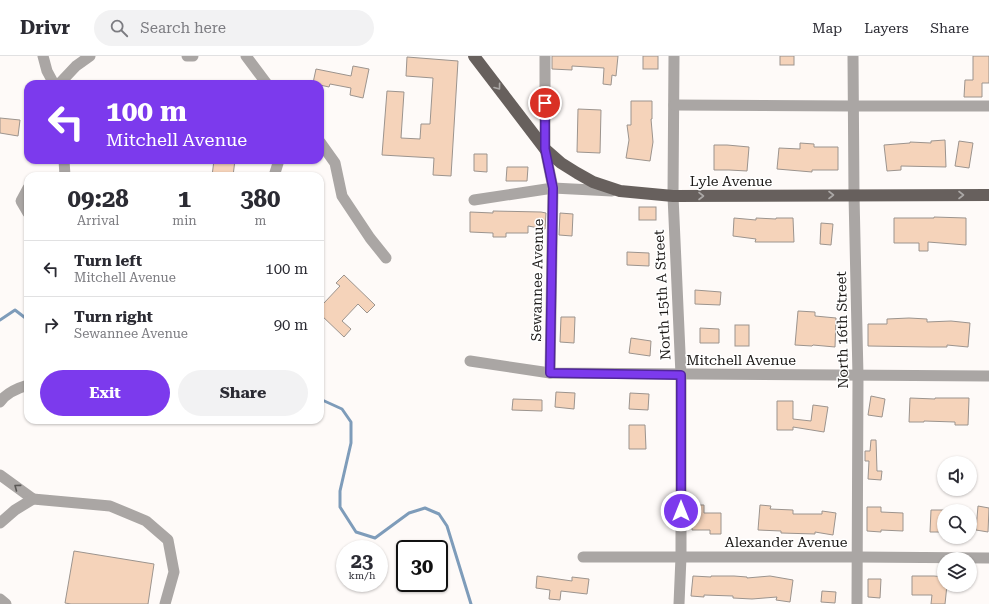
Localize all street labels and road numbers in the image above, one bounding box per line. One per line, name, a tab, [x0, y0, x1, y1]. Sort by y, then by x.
street label: Lyle Avenue	[690, 173, 773, 189]
street label: Sewannee Avenue	[528, 218, 546, 341]
street label: North 15th A Street	[651, 229, 673, 361]
street label: North 16th Street	[833, 271, 851, 389]
street label: Mitchell Avenue	[686, 352, 796, 368]
street label: Alexander Avenue	[725, 534, 848, 550]

